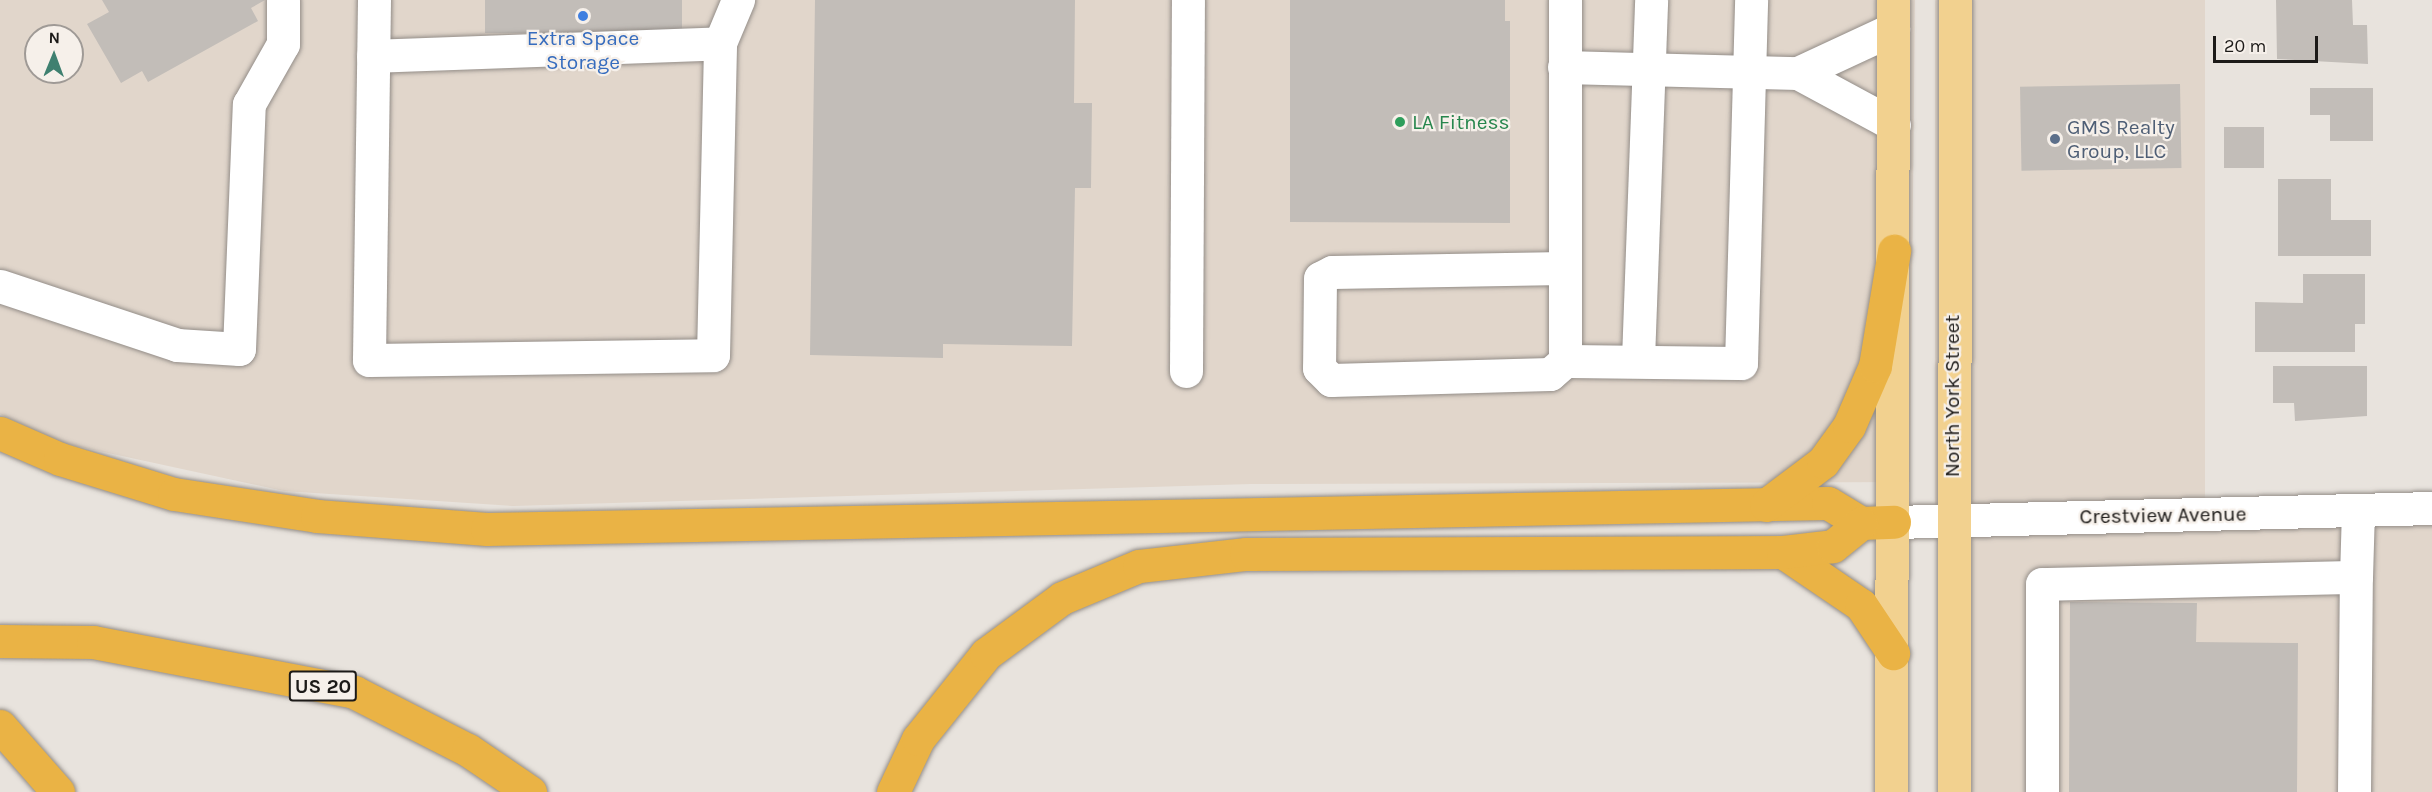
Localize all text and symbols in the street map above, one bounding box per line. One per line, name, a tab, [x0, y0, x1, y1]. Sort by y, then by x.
marker: Extra Space Storage	[576, 9, 590, 23]
north arrow	[24, 24, 84, 84]
scale bar	[2216, 24, 2321, 62]
place label: Extra Space Storage	[527, 25, 639, 75]
text: N	[48, 28, 60, 47]
text: 20 m	[2224, 35, 2266, 57]
place label: LA Fitness	[1412, 109, 1510, 135]
place label: GMS Realty Group, LLC	[2067, 114, 2175, 164]
marker: LA Fitness	[1393, 115, 1407, 129]
marker: GMS Realty Group, LLC	[2048, 132, 2062, 146]
street label: North York Street	[1939, 315, 1965, 477]
street label: Crestview Avenue	[2079, 501, 2247, 529]
road number: US 20	[288, 669, 358, 703]

